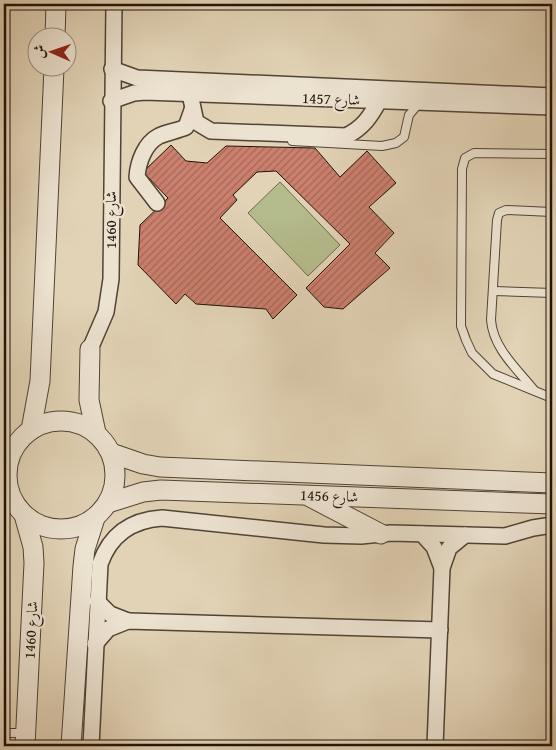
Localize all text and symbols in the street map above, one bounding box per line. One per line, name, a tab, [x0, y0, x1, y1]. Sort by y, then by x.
north arrow	[28, 28, 78, 78]
text: ش	[29, 44, 49, 59]
street label: شارع 1457	[301, 87, 360, 113]
street label: شارع 1460	[100, 191, 124, 249]
street label: شارع 1456	[299, 484, 358, 510]
street label: شارع 1460	[18, 600, 46, 660]

